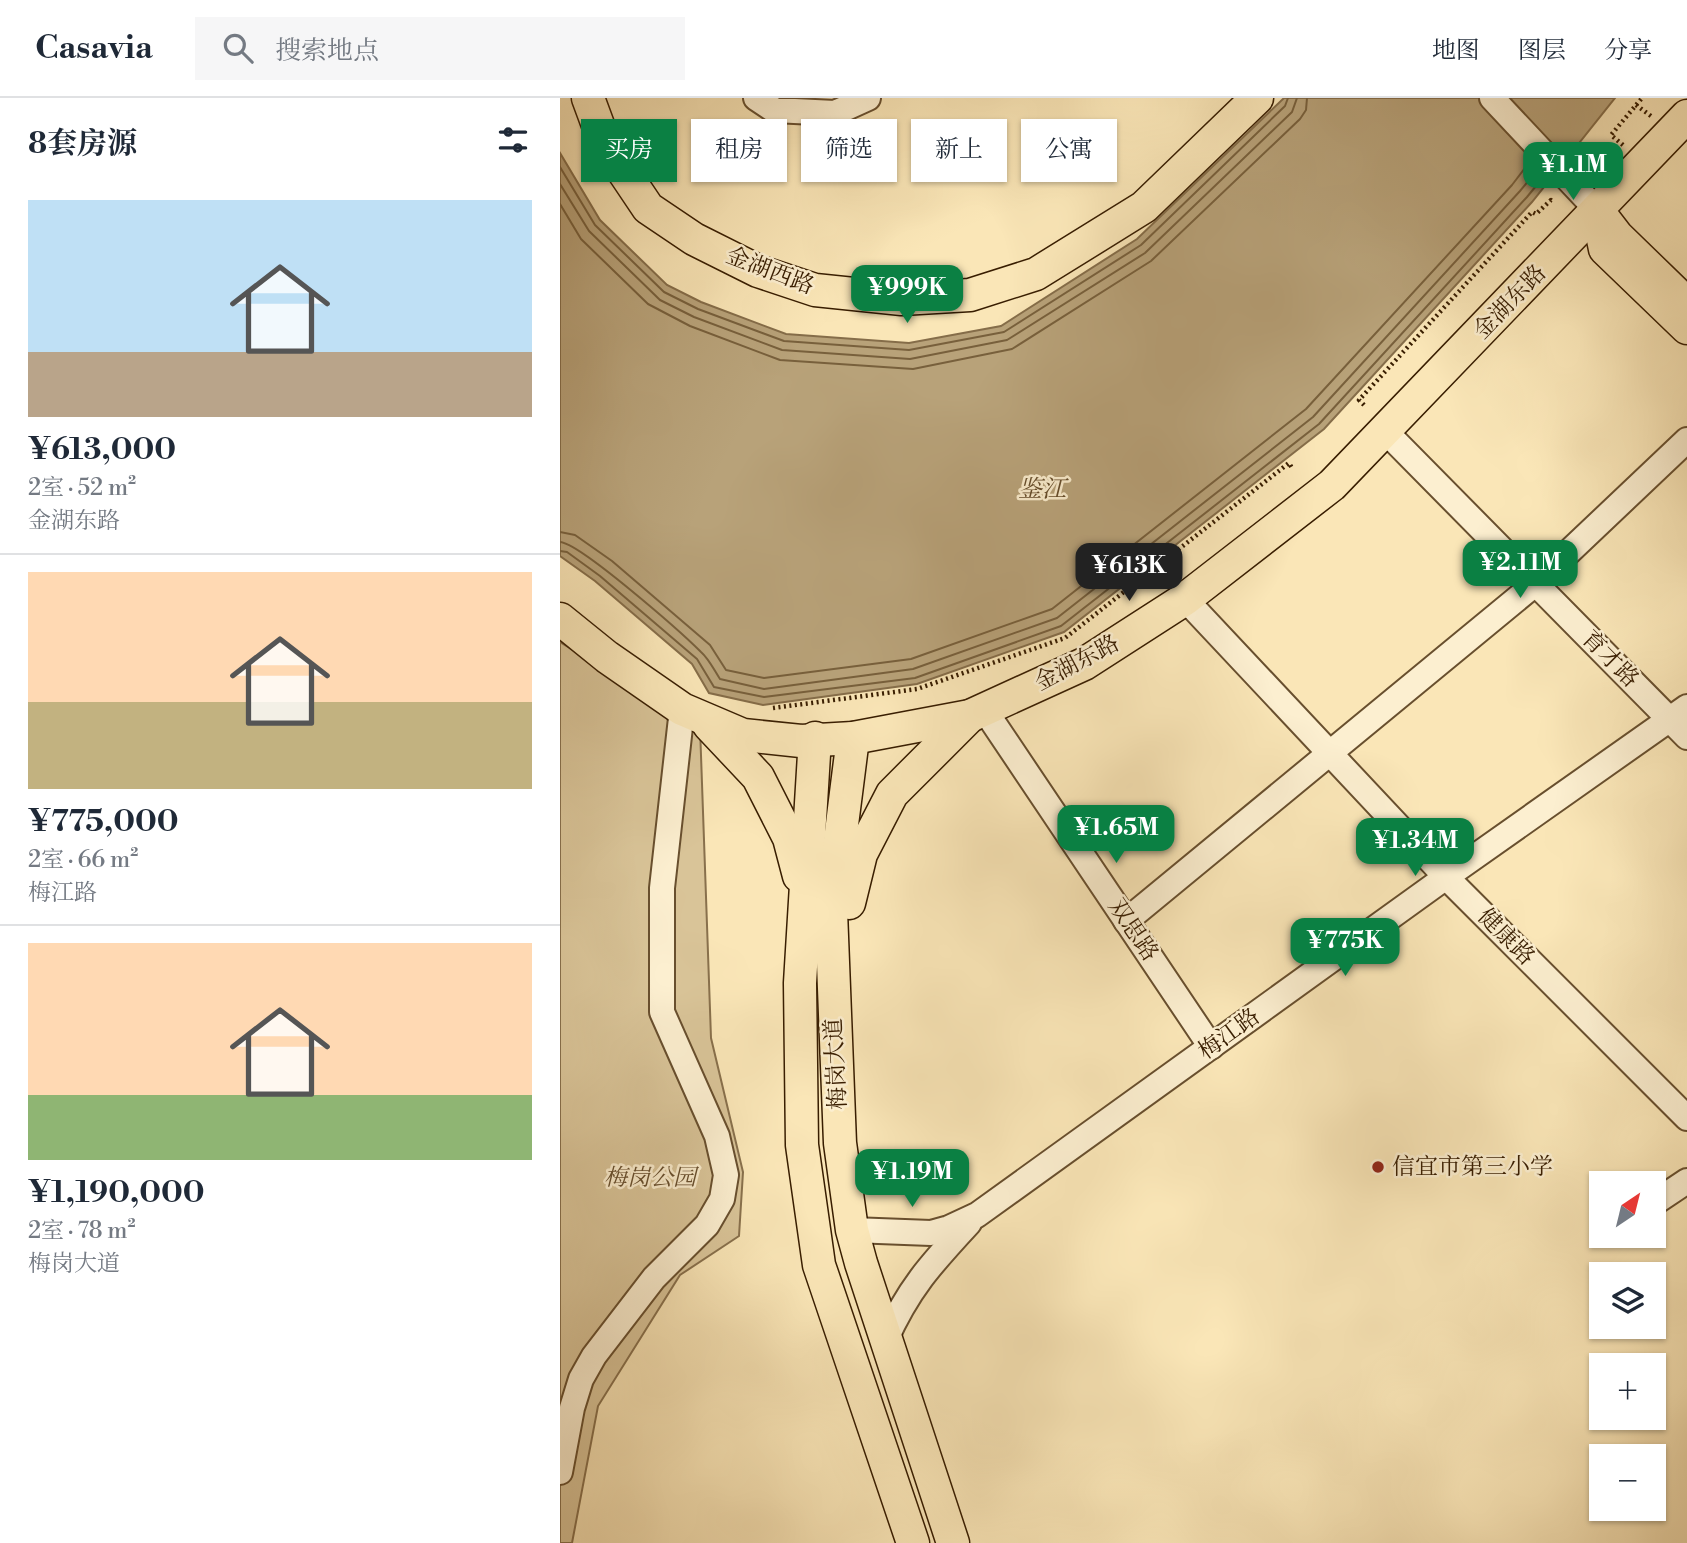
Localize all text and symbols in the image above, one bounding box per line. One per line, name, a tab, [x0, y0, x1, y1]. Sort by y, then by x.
search box	[195, 17, 685, 80]
text: Casavia	[35, 28, 153, 69]
icon: search	[219, 29, 257, 67]
text: 搜索地点	[275, 35, 379, 67]
text: 地图	[1432, 36, 1480, 66]
text: 图层	[1518, 36, 1566, 66]
text: 分享	[1604, 36, 1652, 66]
chip: 买房	[581, 119, 677, 182]
chip: 租房	[691, 119, 787, 182]
chip: 筛选	[801, 119, 897, 182]
chip: 新上	[911, 119, 1007, 182]
chip: 公寓	[1021, 119, 1117, 182]
icon: filters	[494, 121, 532, 159]
text: 8套房源	[28, 125, 137, 163]
pin: ¥1.1M	[1524, 142, 1622, 202]
text: ¥1.1M	[1539, 151, 1607, 179]
street label: 金湖西路	[722, 241, 818, 301]
icon: home	[217, 246, 343, 372]
street label: 金湖东路	[1468, 259, 1552, 345]
pin: ¥999K	[858, 266, 956, 325]
text: ¥999K	[867, 274, 947, 302]
text: ¥613,000	[28, 431, 176, 469]
text: 2室 · 52 m²	[28, 474, 136, 502]
water label: 鉴江	[1018, 475, 1069, 505]
text: 金湖东路	[28, 507, 120, 535]
pin: ¥2.11M	[1463, 540, 1577, 600]
pin: ¥613K	[1080, 544, 1178, 603]
text: ¥2.11M	[1479, 549, 1561, 577]
text: ¥613K	[1091, 552, 1167, 580]
icon: home	[217, 618, 343, 744]
street label: 育才路	[1576, 625, 1644, 693]
street label: 金湖东路	[1030, 629, 1124, 697]
text: ¥775,000	[28, 803, 179, 841]
pin: ¥1.65M	[1059, 806, 1173, 865]
text: ¥1.65M	[1073, 814, 1159, 842]
pin: ¥1.34M	[1358, 818, 1472, 878]
text: ¥1.34M	[1372, 827, 1458, 855]
text: 2室 · 66 m²	[28, 846, 138, 874]
text: 梅江路	[28, 879, 97, 907]
street label: 双思路	[1102, 894, 1164, 966]
street label: 健康路	[1472, 903, 1540, 971]
pin: ¥775K	[1296, 918, 1394, 978]
text: ¥775K	[1307, 927, 1383, 955]
icon: home	[217, 989, 343, 1115]
street label: 梅江路	[1193, 1002, 1265, 1066]
street label: 梅岗大道	[820, 1017, 852, 1111]
pin: ¥1.19M	[855, 1150, 969, 1209]
place label: 信宜市第三小学	[1392, 1153, 1553, 1181]
text: ¥1.19M	[871, 1158, 953, 1186]
marker: 信宜市第三小学	[1370, 1159, 1386, 1175]
park label: 梅岗公园	[604, 1164, 700, 1192]
north arrow	[1589, 1171, 1666, 1248]
map controls	[1589, 1171, 1666, 1521]
text: ¥1,190,000	[28, 1174, 205, 1212]
text: 2室 · 78 m²	[28, 1217, 136, 1245]
text: 梅岗大道	[28, 1250, 120, 1278]
button: layers	[1589, 1262, 1666, 1339]
button: +	[1589, 1353, 1666, 1430]
button: −	[1589, 1444, 1666, 1521]

